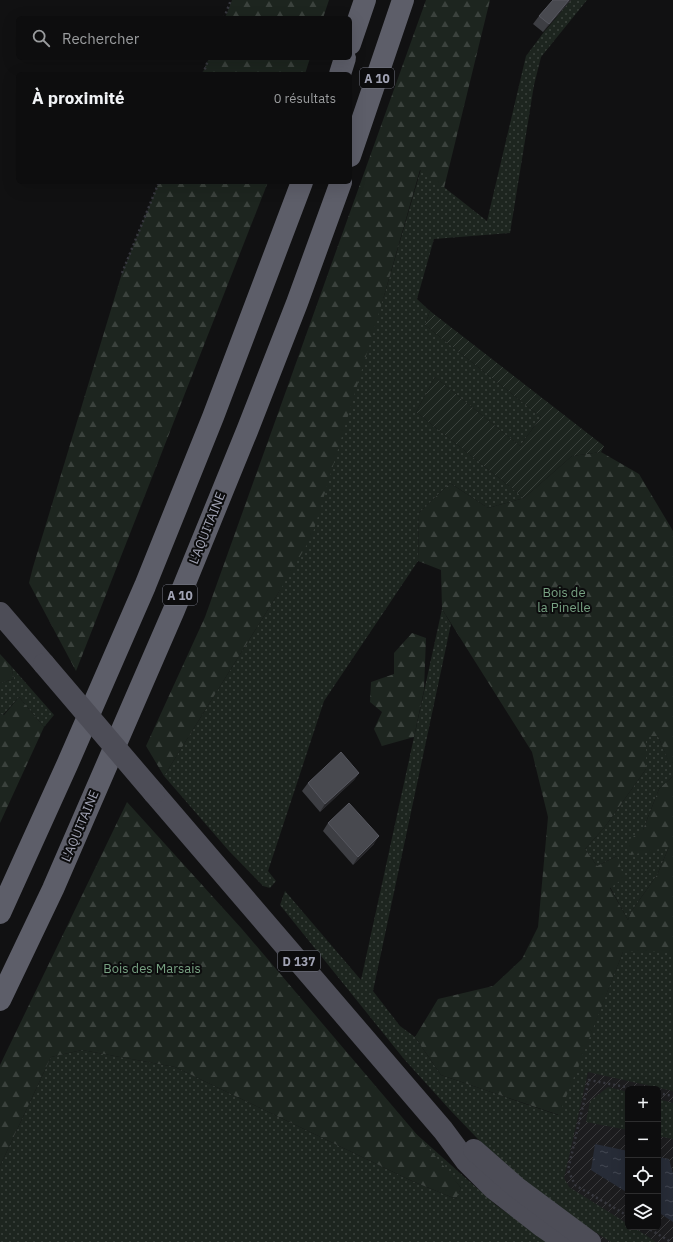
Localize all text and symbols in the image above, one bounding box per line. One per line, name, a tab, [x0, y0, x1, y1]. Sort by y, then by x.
search box	[16, 16, 352, 60]
icon: search	[30, 27, 52, 49]
text: Rechercher	[62, 29, 139, 48]
road number: A 10	[360, 68, 394, 88]
text: À proximité	[32, 87, 125, 109]
text: 0 résultats	[274, 90, 336, 107]
street label: L'AQUITAINE	[185, 489, 229, 567]
park label: Bois de la Pinelle	[537, 584, 591, 616]
road number: A 10	[163, 585, 197, 605]
street label: L'AQUITAINE	[57, 788, 103, 864]
road number: D 137	[278, 951, 320, 971]
park label: Bois des Marsais	[103, 960, 201, 977]
map controls	[625, 1086, 661, 1230]
button: +	[625, 1086, 661, 1122]
button: −	[625, 1122, 661, 1158]
button: locate	[625, 1158, 661, 1194]
button: layers	[625, 1194, 661, 1230]

